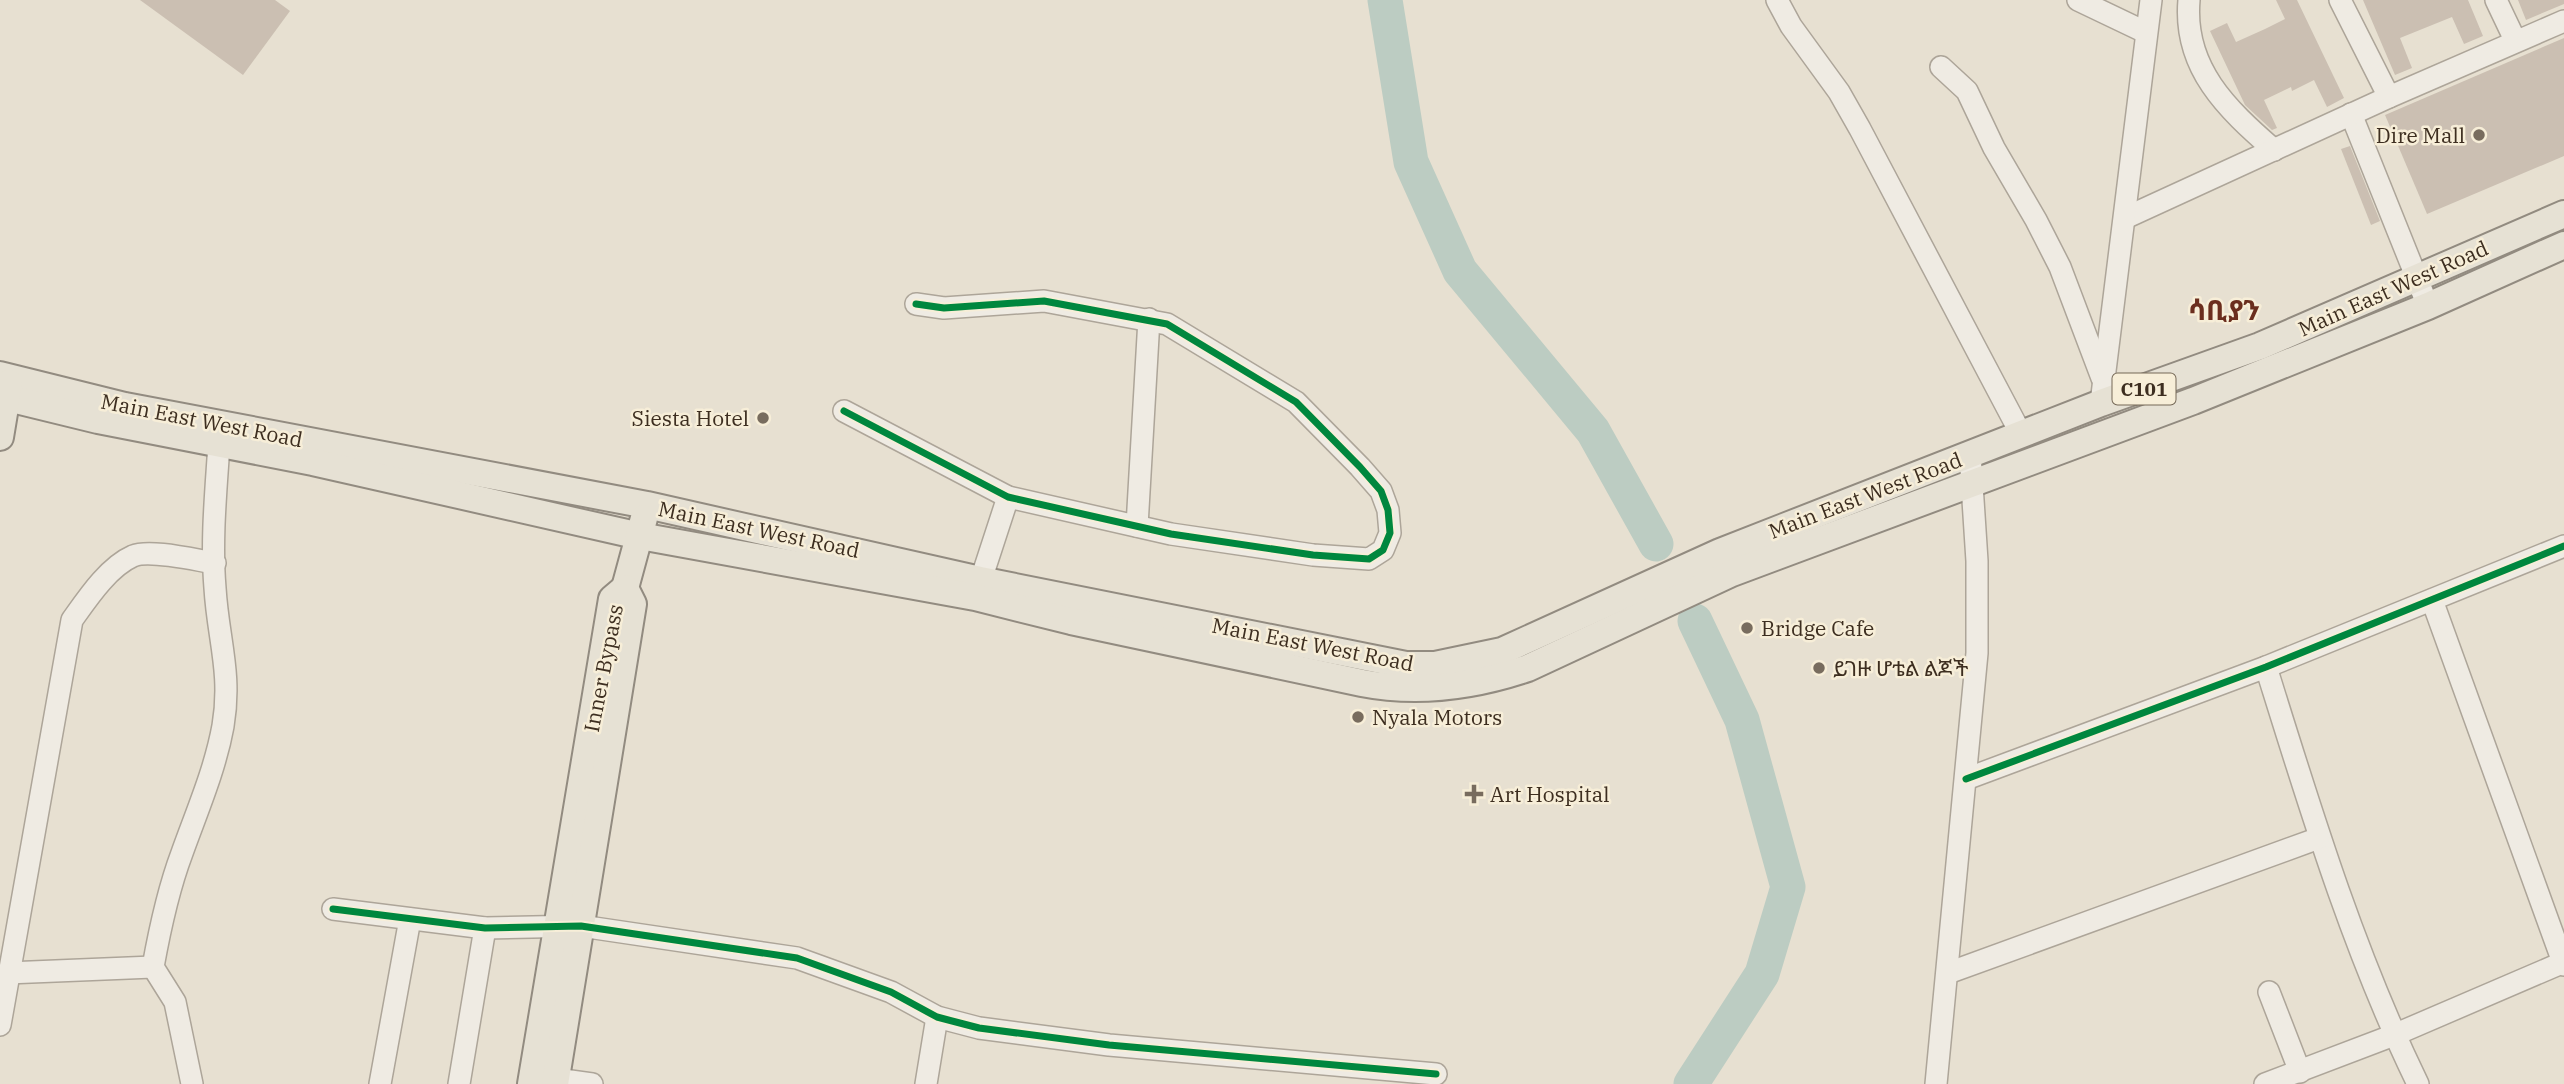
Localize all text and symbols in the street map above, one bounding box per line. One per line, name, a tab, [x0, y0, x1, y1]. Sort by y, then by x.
place label: Dire Mall	[2376, 121, 2465, 149]
marker: Dire Mall	[2471, 127, 2487, 143]
street label: Main East West Road	[2294, 233, 2493, 343]
district label: ሳቢያን	[2188, 291, 2260, 328]
road number: C101	[2112, 374, 2176, 404]
street label: Main East West Road	[99, 387, 306, 453]
place label: Siesta Hotel	[632, 404, 749, 432]
marker: Siesta Hotel	[755, 410, 771, 426]
street label: Main East West Road	[1764, 445, 1966, 545]
street label: Main East West Road	[656, 494, 862, 564]
street label: Inner Bypass	[577, 602, 629, 734]
street label: Main East West Road	[1210, 611, 1417, 677]
place label: Bridge Cafe	[1761, 614, 1874, 642]
marker: Bridge Cafe	[1739, 620, 1755, 636]
place label: ይገዙ ሆቴል ልጆች	[1833, 654, 1969, 682]
marker: ይገዙ ሆቴል ልጆች	[1811, 660, 1827, 676]
place label: Nyala Motors	[1372, 703, 1502, 731]
marker: Nyala Motors	[1350, 709, 1366, 725]
place label: Art Hospital	[1490, 780, 1610, 808]
marker: Art Hospital	[1464, 784, 1484, 804]

